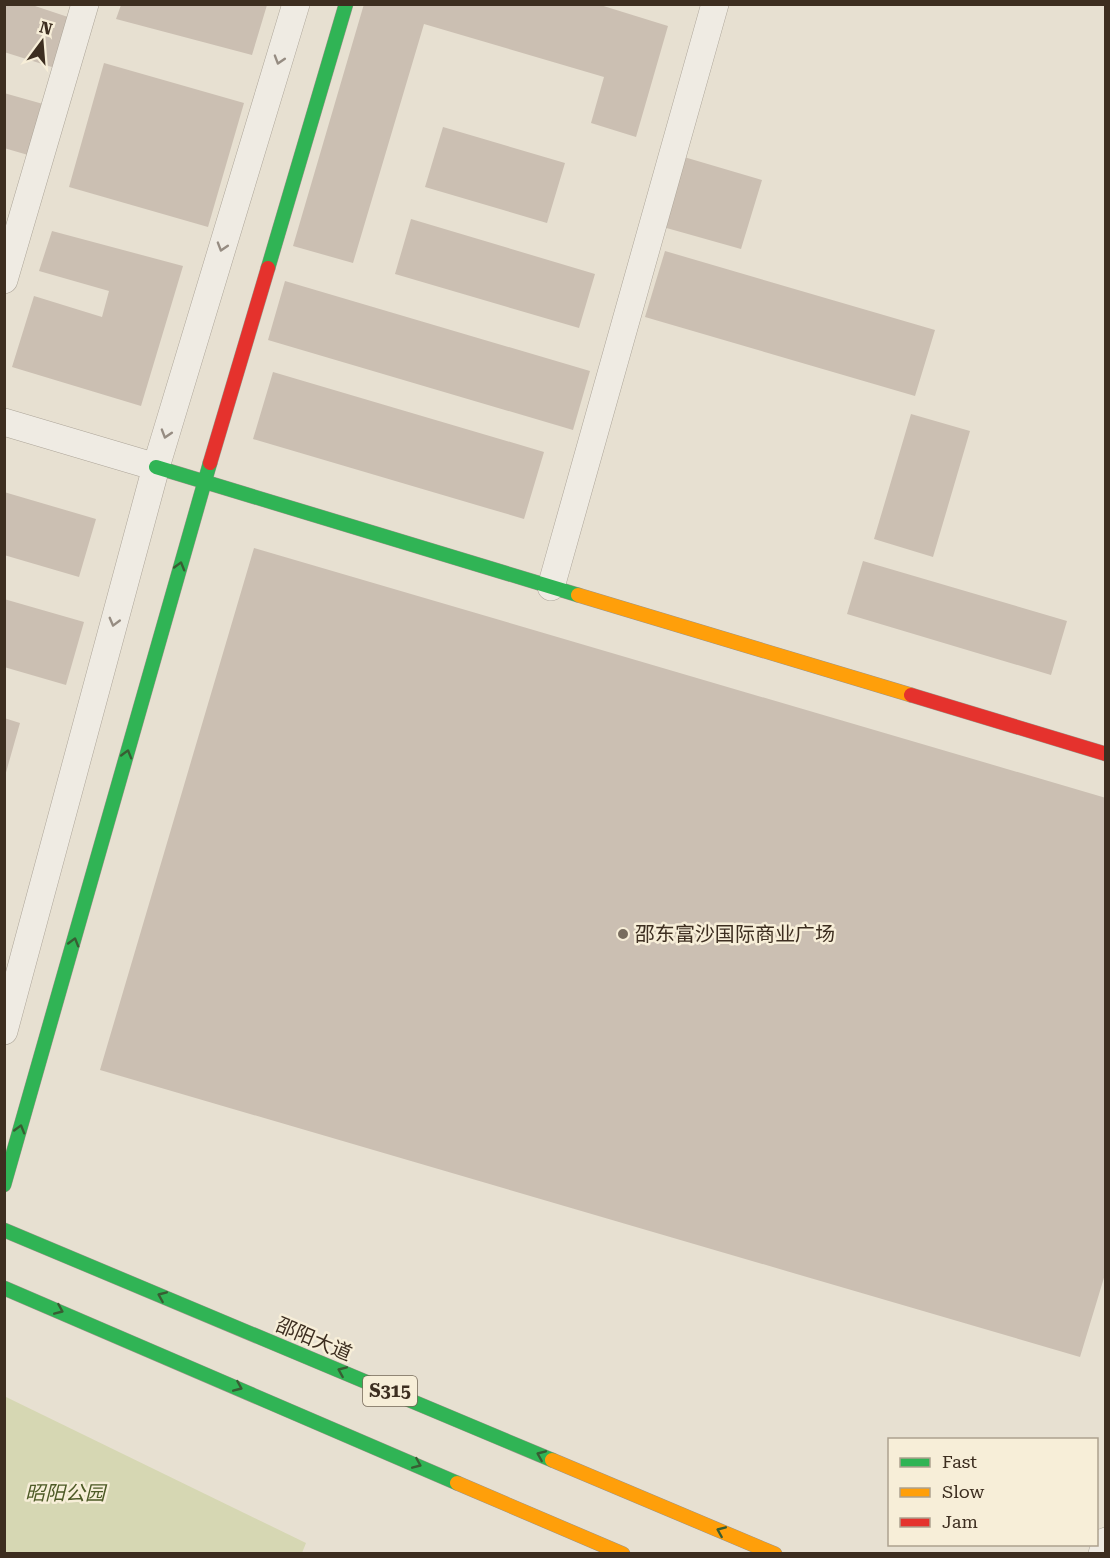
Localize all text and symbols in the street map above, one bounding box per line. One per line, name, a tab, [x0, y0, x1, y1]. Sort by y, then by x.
north arrow	[12, 12, 72, 72]
text: N	[37, 17, 55, 39]
one-way arrow	[274, 55, 286, 65]
one-way arrow	[217, 241, 230, 252]
one-way arrow	[161, 428, 173, 439]
one-way arrow	[173, 562, 185, 572]
one-way arrow	[109, 616, 121, 627]
one-way arrow	[120, 749, 132, 760]
place label: 邵东富沙国际商业广场	[635, 922, 835, 946]
marker: 邵东富沙国际商业广场	[616, 927, 630, 941]
one-way arrow	[67, 937, 79, 948]
one-way arrow	[13, 1124, 26, 1134]
one-way arrow	[157, 1291, 168, 1303]
one-way arrow	[52, 1303, 63, 1315]
street label: 邵阳大道	[272, 1312, 356, 1366]
one-way arrow	[337, 1366, 348, 1378]
road number: S315	[363, 1376, 417, 1406]
one-way arrow	[231, 1380, 242, 1392]
legend	[888, 1438, 1098, 1546]
one-way arrow	[536, 1450, 547, 1462]
text: Fast	[942, 1451, 977, 1472]
one-way arrow	[410, 1457, 421, 1469]
park label: 昭阳公园	[25, 1481, 108, 1505]
text: Slow	[942, 1481, 984, 1502]
text: Jam	[942, 1511, 978, 1532]
one-way arrow	[716, 1526, 727, 1538]

